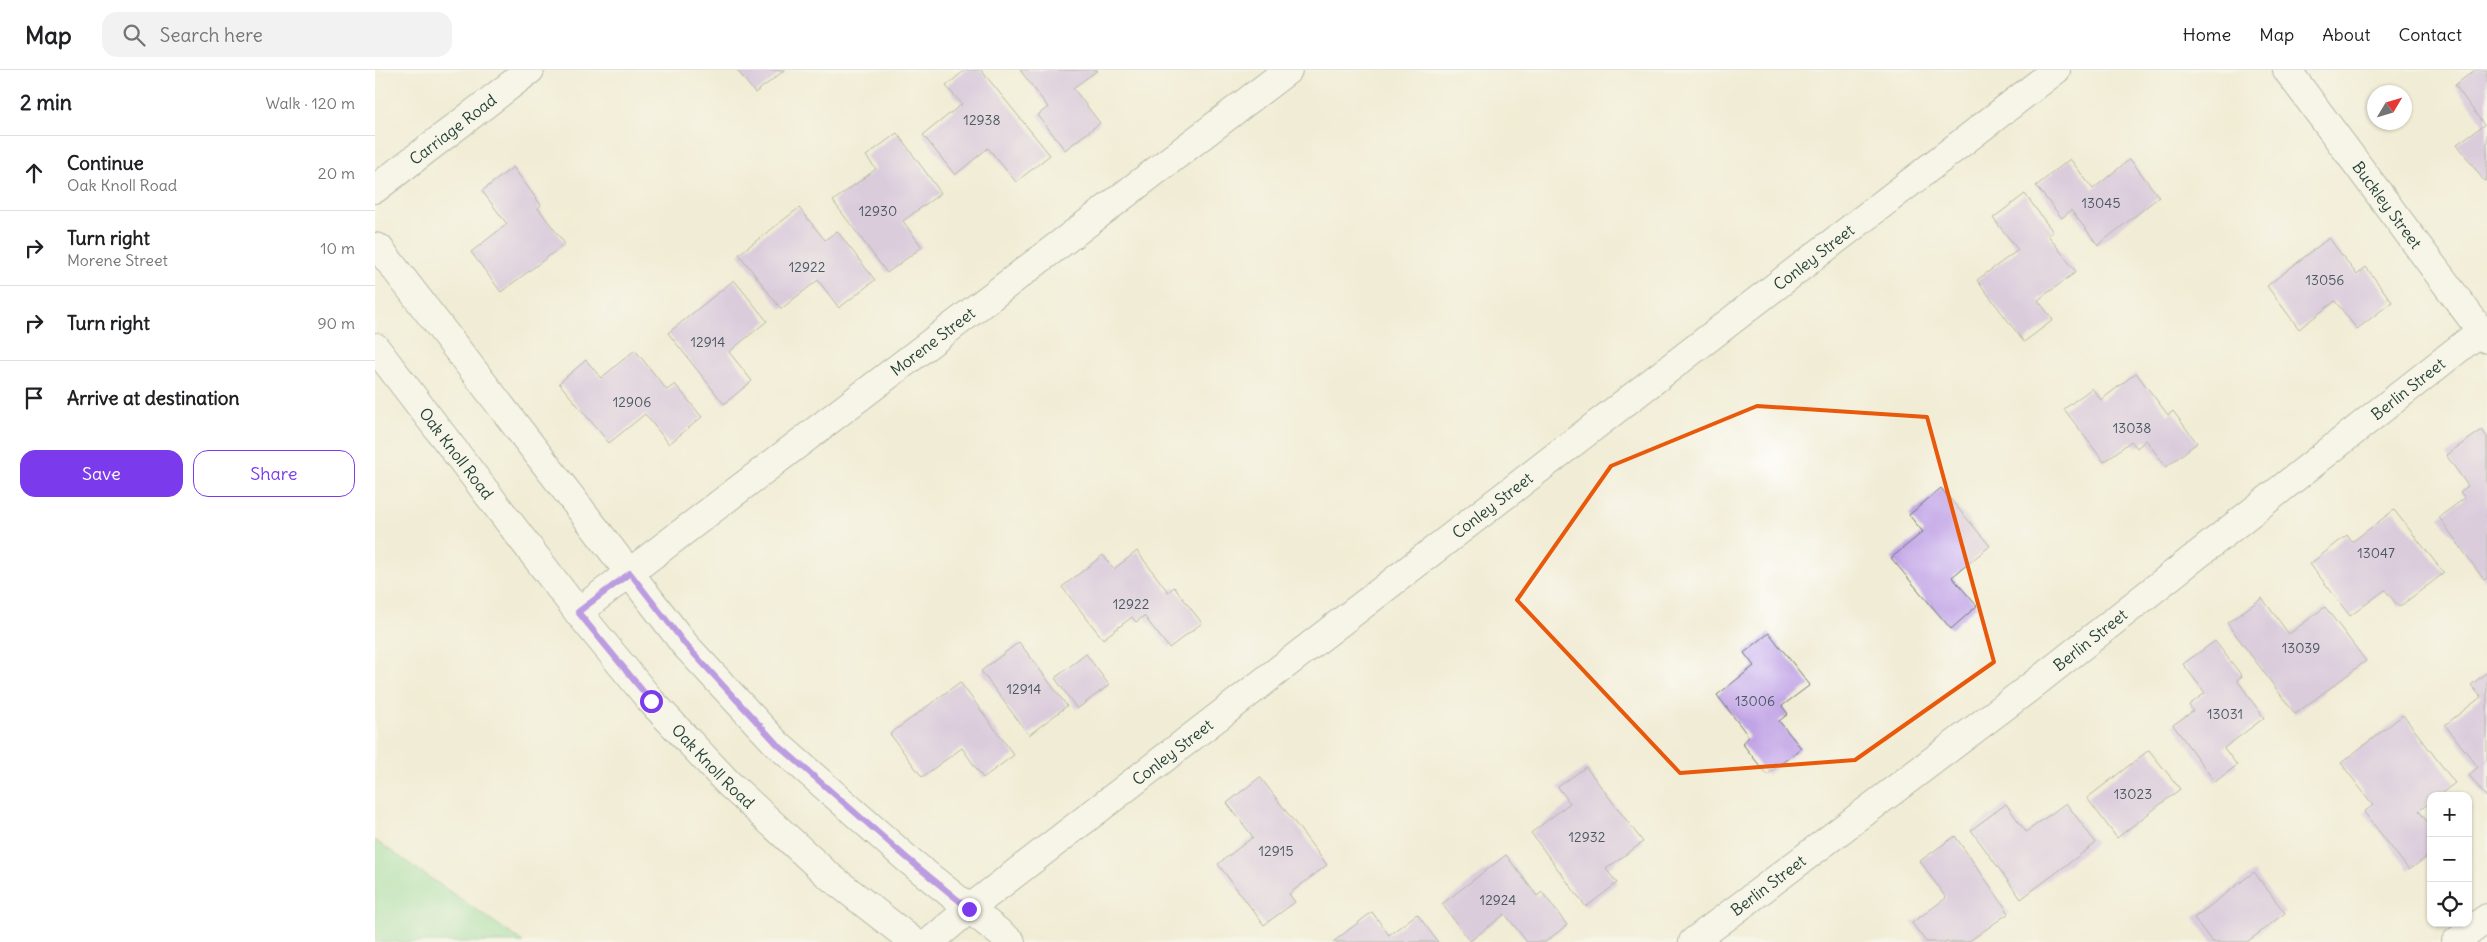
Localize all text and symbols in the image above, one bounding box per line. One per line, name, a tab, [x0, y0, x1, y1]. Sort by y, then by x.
search box	[102, 12, 452, 57]
text: Map	[25, 20, 72, 50]
icon: search	[120, 21, 148, 49]
text: Search here	[160, 23, 263, 47]
text: Home	[2183, 23, 2231, 46]
text: Map	[2259, 23, 2294, 46]
text: About	[2322, 23, 2370, 46]
text: Contact	[2398, 23, 2462, 46]
north arrow	[2367, 85, 2412, 130]
text: 2 min	[20, 89, 72, 116]
street label: Carriage Road	[405, 90, 500, 169]
text: Walk · 120 m	[265, 93, 355, 113]
house number: 12938	[963, 111, 1001, 129]
text: Continue	[67, 151, 144, 175]
street label: Buckley Street	[2348, 157, 2427, 253]
icon: ahead	[20, 159, 48, 187]
text: 20 m	[318, 163, 355, 183]
text: Oak Knoll Road	[67, 175, 177, 195]
house number: 13045	[2082, 194, 2120, 212]
house number: 12930	[859, 202, 897, 220]
street label: Conley Street	[1769, 219, 1858, 295]
text: Turn right	[67, 226, 150, 250]
icon: right	[20, 234, 48, 262]
text: 10 m	[320, 238, 355, 258]
text: Morene Street	[67, 250, 168, 270]
house number: 12922	[789, 258, 826, 276]
house number: 13056	[2306, 271, 2344, 289]
street label: Morene Street	[886, 302, 979, 380]
icon: right	[20, 309, 48, 337]
text: Turn right	[67, 311, 150, 335]
text: 90 m	[317, 313, 355, 333]
house number: 12914	[691, 333, 725, 351]
street label: Berlin Street	[2367, 353, 2449, 424]
icon: arrive	[20, 384, 48, 412]
text: Arrive at destination	[67, 386, 240, 410]
house number: 12906	[613, 393, 651, 411]
street label: Oak Knoll Road	[415, 404, 498, 503]
house number: 13038	[2113, 419, 2151, 437]
button: Save	[20, 450, 183, 497]
button: Share	[193, 450, 355, 497]
street label: Conley Street	[1448, 467, 1537, 543]
house number: 13047	[2357, 544, 2395, 562]
house number: 12922	[1113, 595, 1150, 613]
street label: Berlin Street	[2049, 604, 2132, 675]
house number: 13039	[2282, 639, 2320, 657]
house number: 12914	[1007, 680, 1041, 698]
route start	[640, 690, 663, 713]
house number: 13006	[1735, 692, 1775, 710]
house number: 13031	[2207, 705, 2243, 723]
street label: Conley Street	[1128, 714, 1217, 789]
street label: Oak Knoll Road	[668, 720, 759, 813]
house number: 13023	[2114, 785, 2152, 803]
map controls	[2427, 792, 2472, 927]
button: +	[2427, 792, 2472, 837]
house number: 12932	[1569, 828, 1606, 846]
button: −	[2427, 837, 2472, 882]
house number: 12915	[1259, 842, 1293, 860]
street label: Berlin Street	[1727, 850, 1810, 920]
button: locate	[2427, 882, 2472, 927]
house number: 12924	[1480, 891, 1516, 909]
route end	[958, 898, 981, 921]

